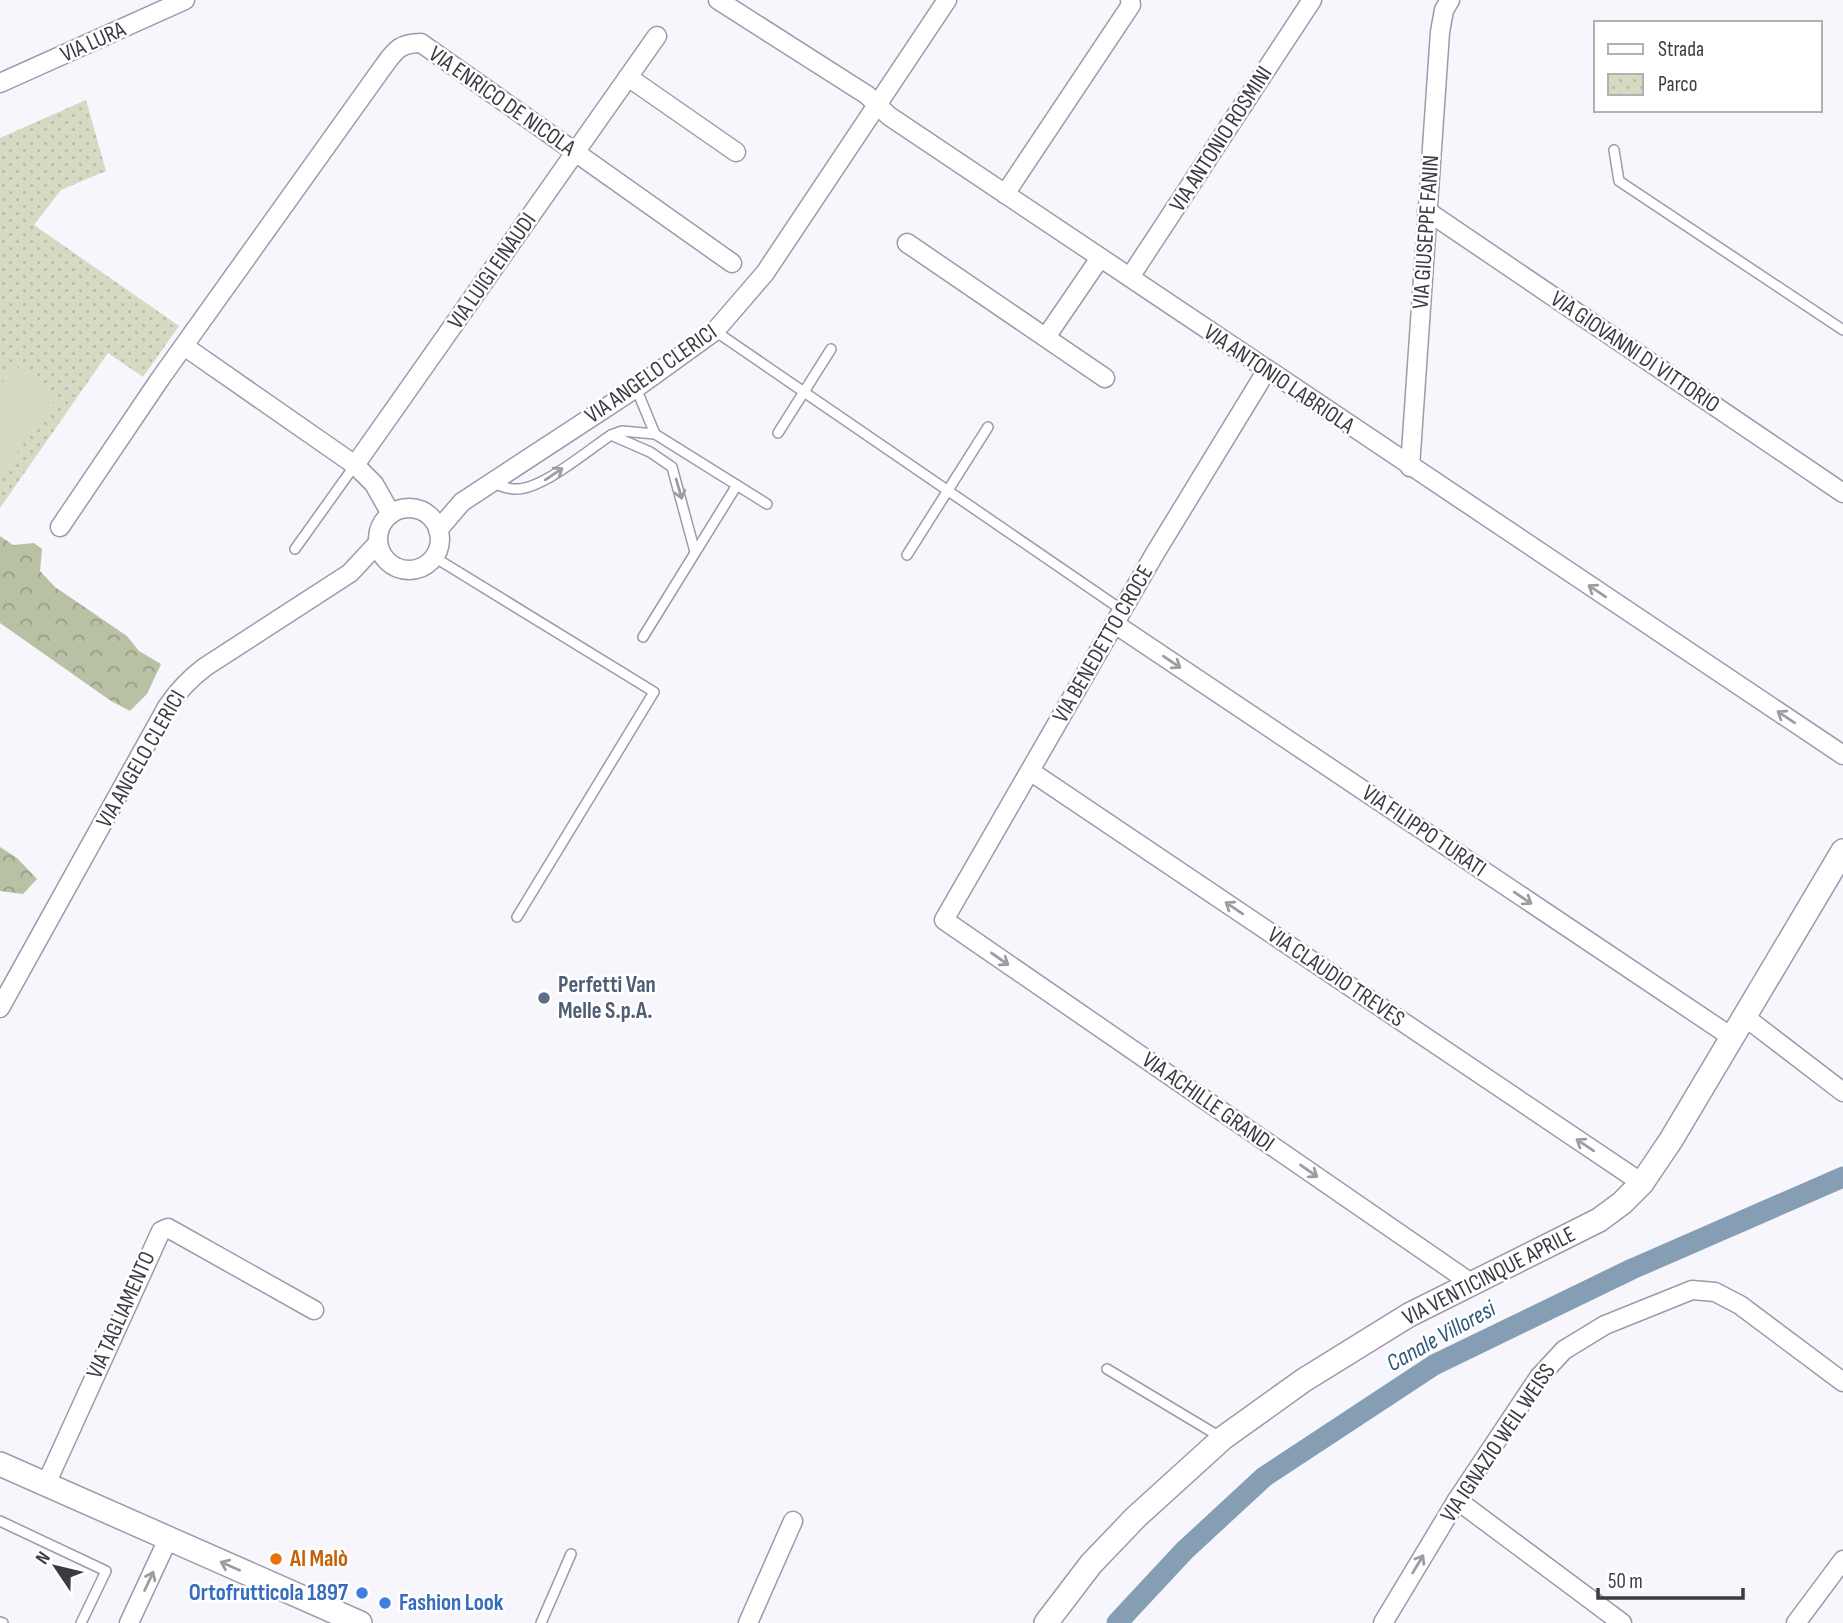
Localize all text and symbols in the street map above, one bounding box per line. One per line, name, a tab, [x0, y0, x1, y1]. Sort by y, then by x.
street label: VIA LURA	[56, 15, 130, 69]
legend	[1594, 21, 1822, 112]
text: Strada	[1658, 37, 1704, 62]
street label: VIA ENRICO DE NICOLA	[423, 40, 581, 162]
street label: VIA ANTONIO ROSMINI	[1164, 61, 1278, 217]
text: Parco	[1658, 72, 1697, 97]
street label: VIA GIUSEPPE FANIN	[1407, 154, 1445, 310]
street label: VIA LUIGI EINAUDI	[442, 208, 542, 334]
street label: VIA GIOVANNI DI VITTORIO	[1545, 285, 1725, 419]
street label: VIA ANGELO CLERICI	[580, 318, 722, 430]
street label: VIA ANTONIO LABRIOLA	[1198, 318, 1360, 440]
one-way arrow	[544, 466, 563, 481]
one-way arrow	[673, 478, 686, 500]
street label: VIA BENEDETTO CROCE	[1047, 560, 1159, 728]
one-way arrow	[1588, 584, 1607, 598]
one-way arrow	[1162, 655, 1181, 669]
street label: VIA ANGELO CLERICI	[90, 685, 192, 833]
one-way arrow	[1777, 710, 1796, 724]
street label: VIA FILIPPO TURATI	[1357, 779, 1491, 883]
one-way arrow	[1513, 891, 1532, 905]
one-way arrow	[1225, 901, 1244, 916]
street label: VIA CLAUDIO TREVES	[1262, 921, 1410, 1033]
one-way arrow	[990, 952, 1010, 966]
place label: Perfetti Van Melle S.p.A.	[558, 971, 656, 1025]
marker: Perfetti Van Melle S.p.A.	[536, 990, 552, 1006]
street label: VIA ACHILLE GRANDI	[1136, 1046, 1280, 1158]
one-way arrow	[1576, 1137, 1596, 1151]
one-way arrow	[1299, 1164, 1318, 1179]
street label: VIA VENTICINQUE APRILE	[1398, 1220, 1580, 1332]
street label: VIA TAGLIAMENTO	[81, 1247, 161, 1383]
water label: Canale Villoresi	[1381, 1294, 1501, 1378]
street label: VIA IGNAZIO WEIL WEISS	[1435, 1358, 1561, 1528]
north arrow	[21, 1532, 91, 1602]
place label: Al Malò	[289, 1545, 348, 1573]
text: N	[31, 1547, 56, 1569]
marker: Al Malò	[268, 1551, 284, 1567]
one-way arrow	[1412, 1555, 1426, 1575]
scale bar	[1598, 1556, 1743, 1600]
one-way arrow	[220, 1559, 241, 1572]
text: 50 m	[1608, 1569, 1643, 1594]
one-way arrow	[143, 1571, 156, 1592]
place label: Ortofrutticola 1897	[189, 1579, 348, 1607]
marker: Ortofrutticola 1897	[354, 1585, 370, 1601]
place label: Fashion Look	[399, 1589, 504, 1617]
marker: Fashion Look	[377, 1595, 393, 1611]

